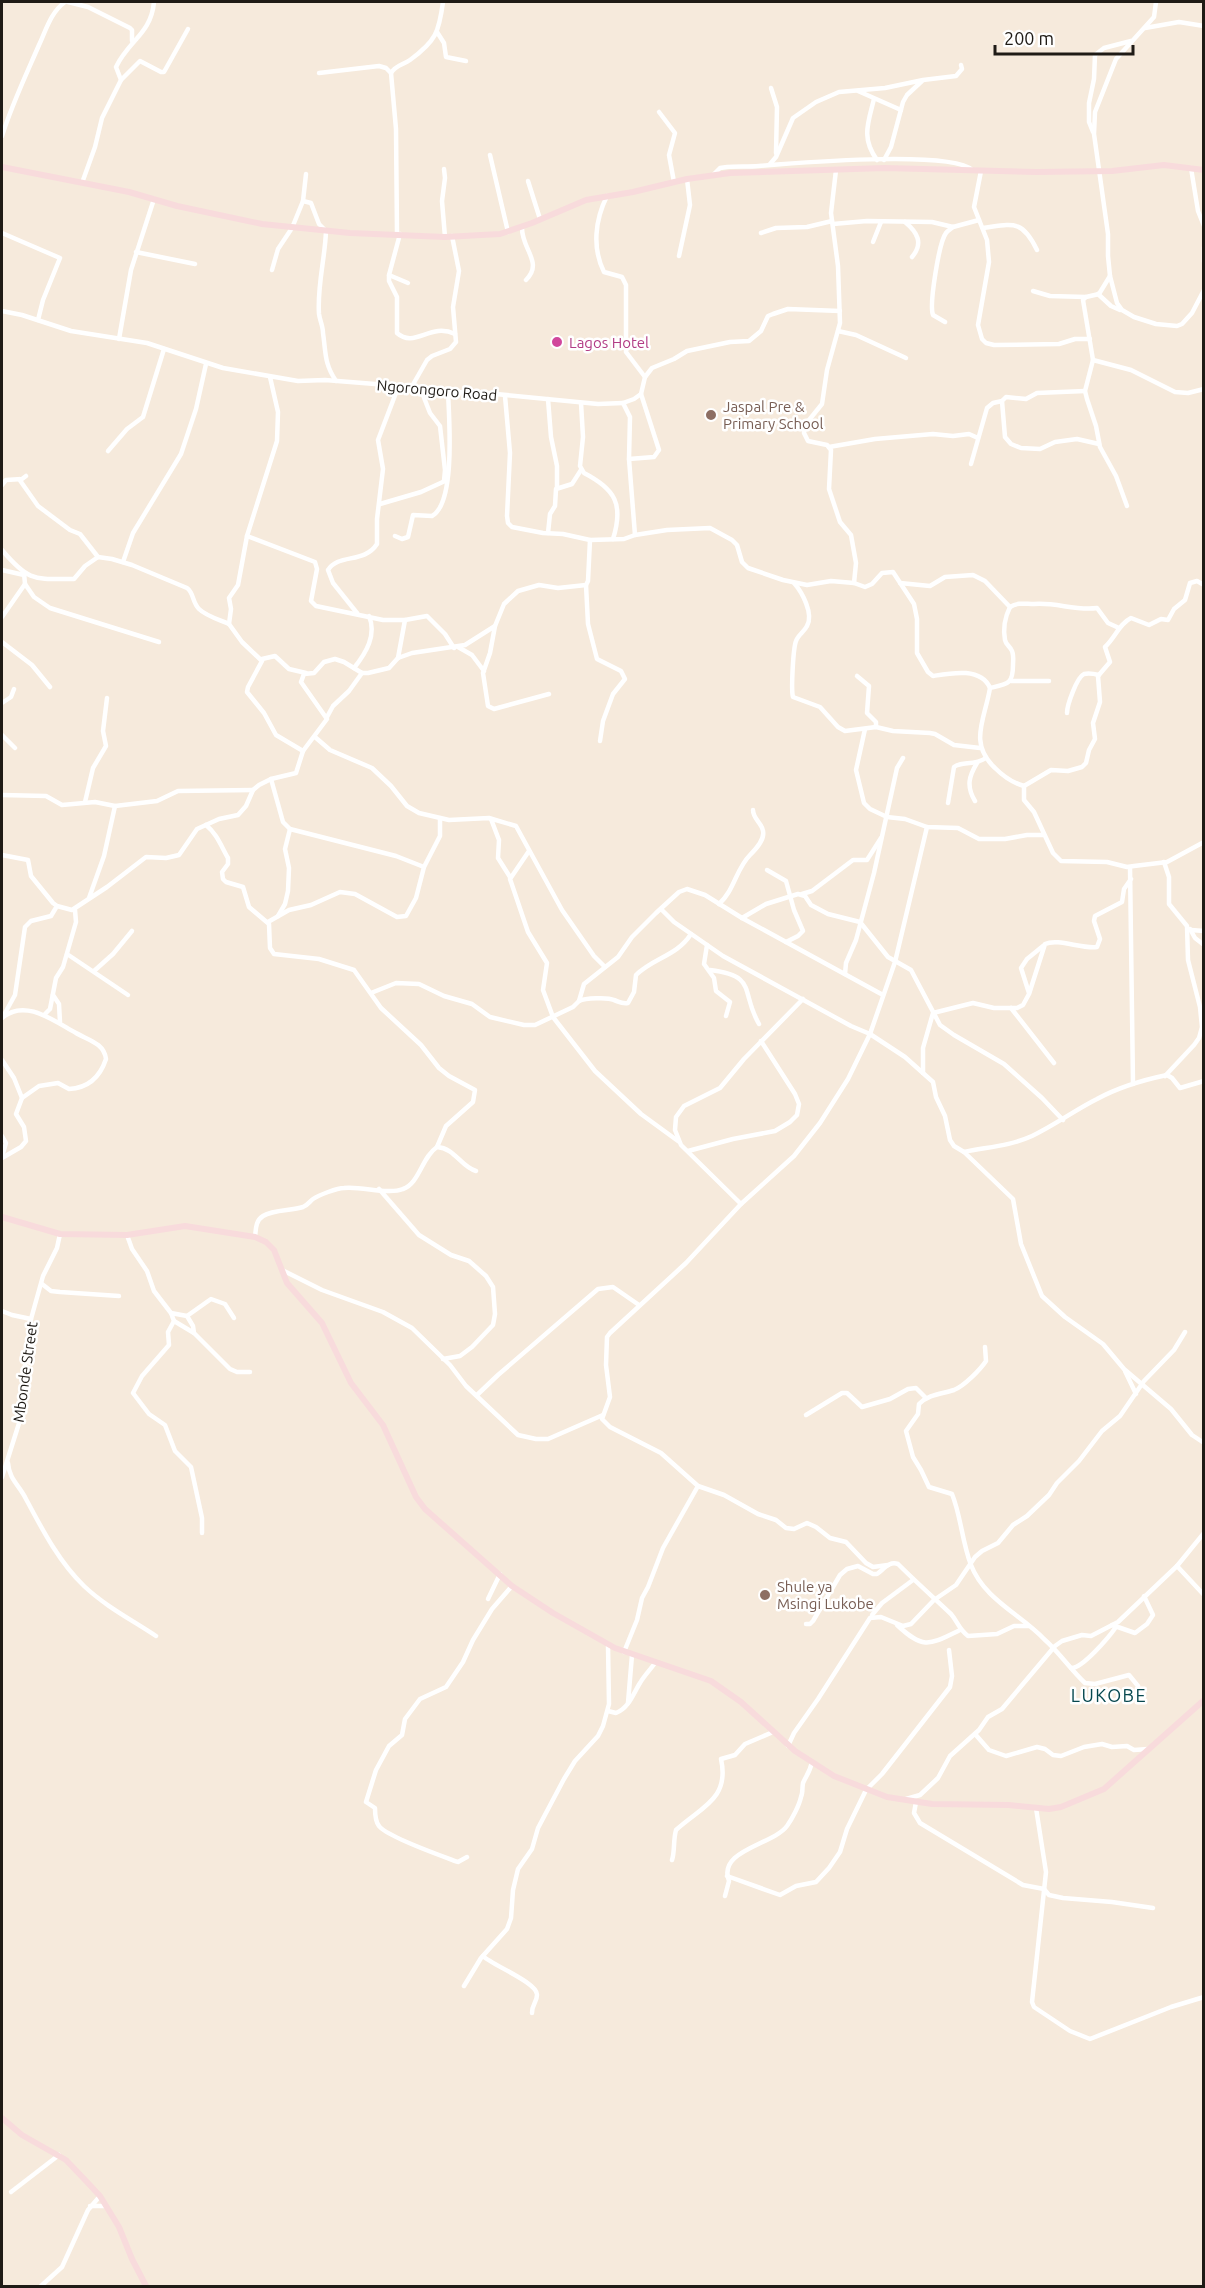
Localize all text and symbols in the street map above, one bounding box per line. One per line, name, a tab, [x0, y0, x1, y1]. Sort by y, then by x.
scale bar	[995, 18, 1133, 56]
text: 200 m	[1004, 28, 1054, 48]
place label: Lagos Hotel	[569, 334, 649, 351]
marker: Lagos Hotel	[550, 335, 564, 349]
street label: Ngorongoro Road	[376, 376, 498, 404]
place label: Jaspal Pre & Primary School	[723, 398, 824, 432]
marker: Jaspal Pre & Primary School	[704, 408, 718, 422]
street label: Mbonde Street	[10, 1320, 40, 1423]
place label: Shule ya Msingi Lukobe	[777, 1578, 874, 1612]
marker: Shule ya Msingi Lukobe	[758, 1588, 772, 1602]
district label: LUKOBE	[1071, 1685, 1147, 1705]

